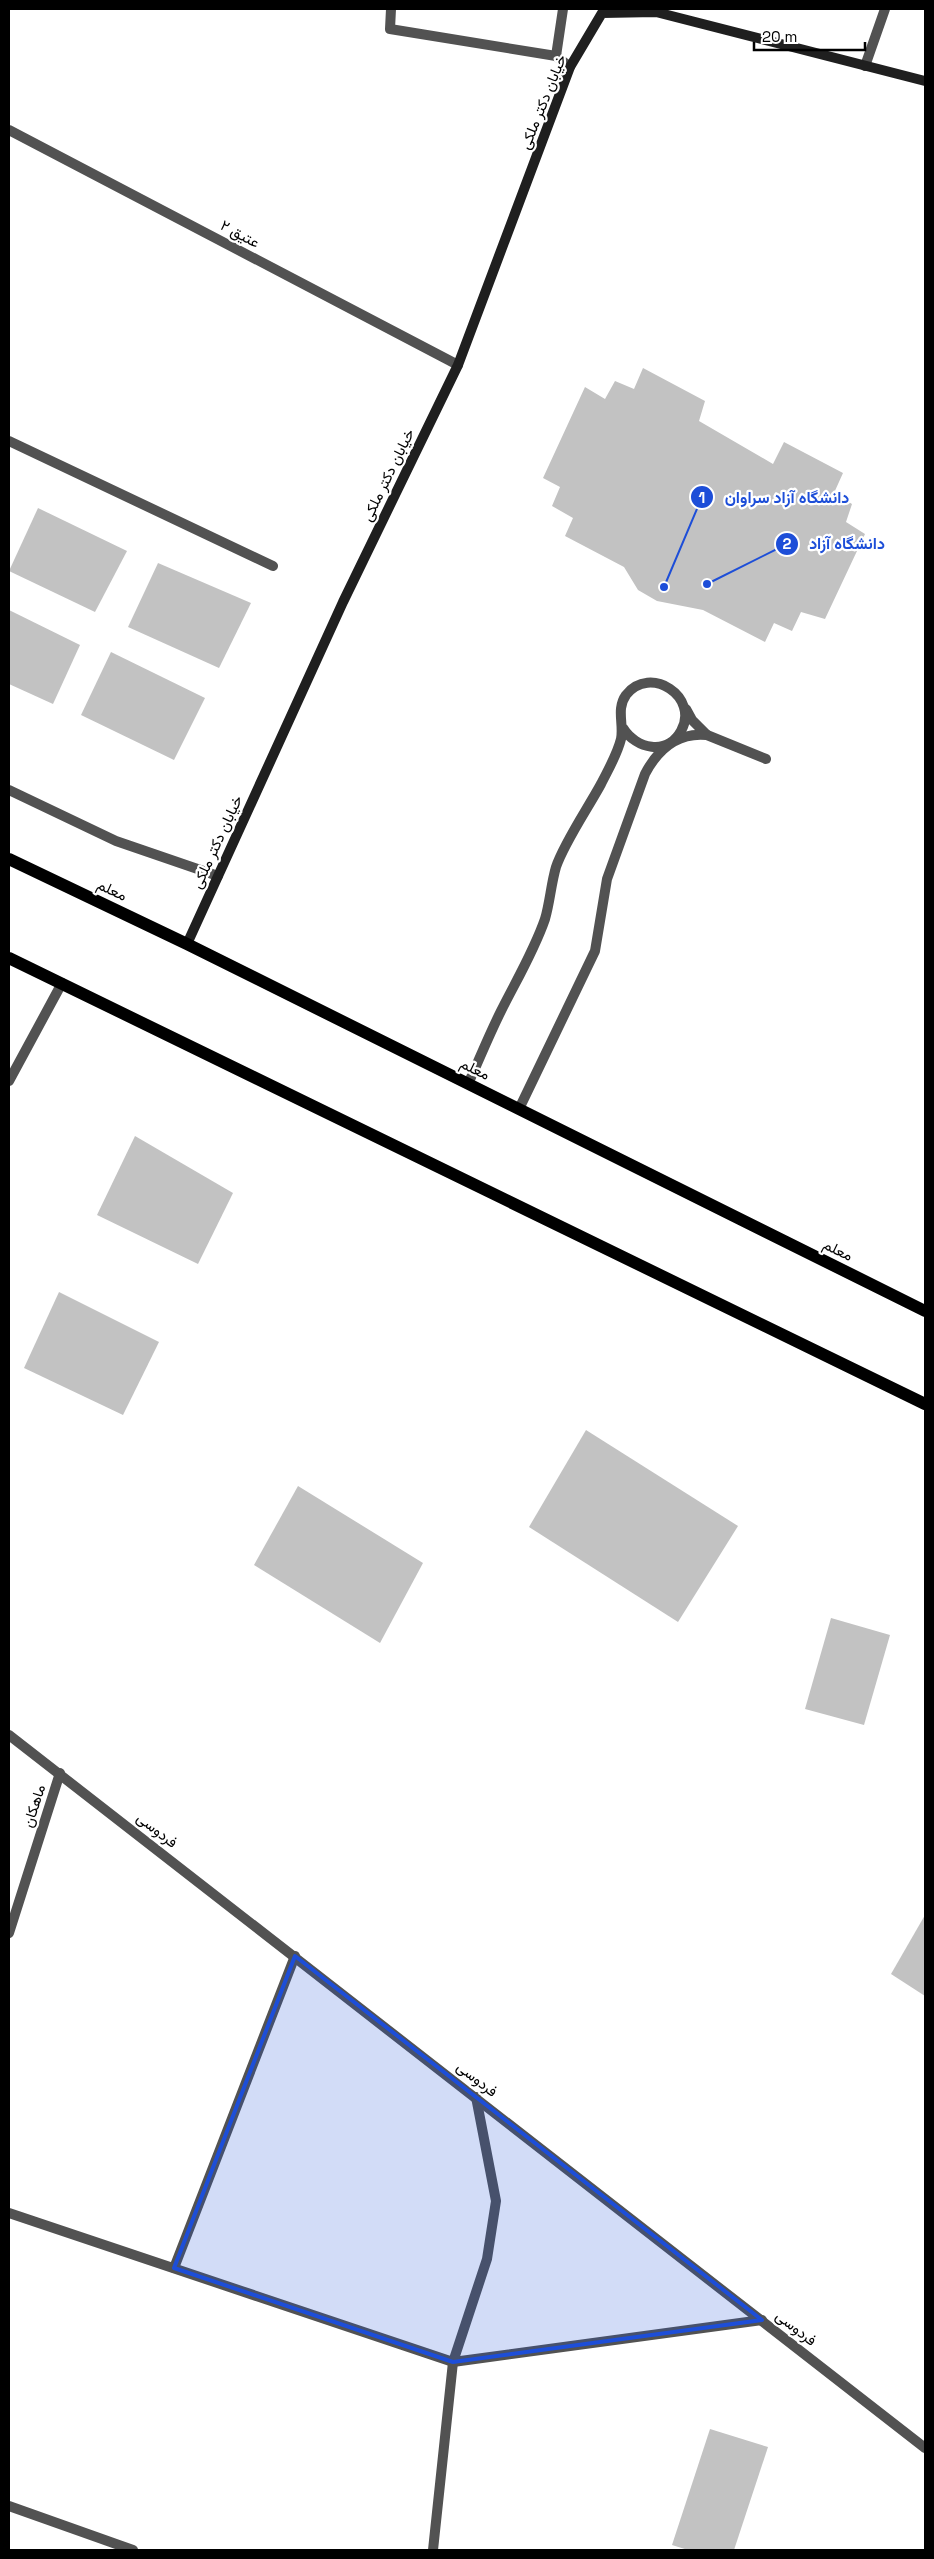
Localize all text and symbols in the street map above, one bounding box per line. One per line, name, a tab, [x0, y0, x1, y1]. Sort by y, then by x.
scale bar	[754, 20, 865, 52]
text: 20 m	[762, 27, 797, 46]
street label: خیابان دکتر ملکی	[515, 52, 571, 152]
street label: عتیق ۲	[217, 215, 263, 253]
street label: خیابان دکتر ملکی	[357, 425, 419, 525]
callout: دانشگاه آزاد سراوان	[689, 482, 859, 513]
text: دانشگاه آزاد سراوان	[725, 487, 849, 508]
text: 1	[699, 488, 705, 507]
callout: دانشگاه آزاد	[774, 528, 895, 559]
text: دانشگاه آزاد	[809, 533, 885, 554]
text: 2	[783, 534, 792, 553]
street label: خیابان دکتر ملکی	[187, 792, 247, 892]
street label: معلم	[94, 874, 130, 906]
street label: معلم	[457, 1053, 493, 1085]
street label: معلم	[820, 1234, 856, 1266]
street label: ماهکان	[18, 1782, 49, 1830]
street label: فردوسی	[132, 1808, 182, 1852]
street label: فردوسی	[452, 2057, 502, 2101]
street label: فردوسی	[771, 2306, 821, 2350]

